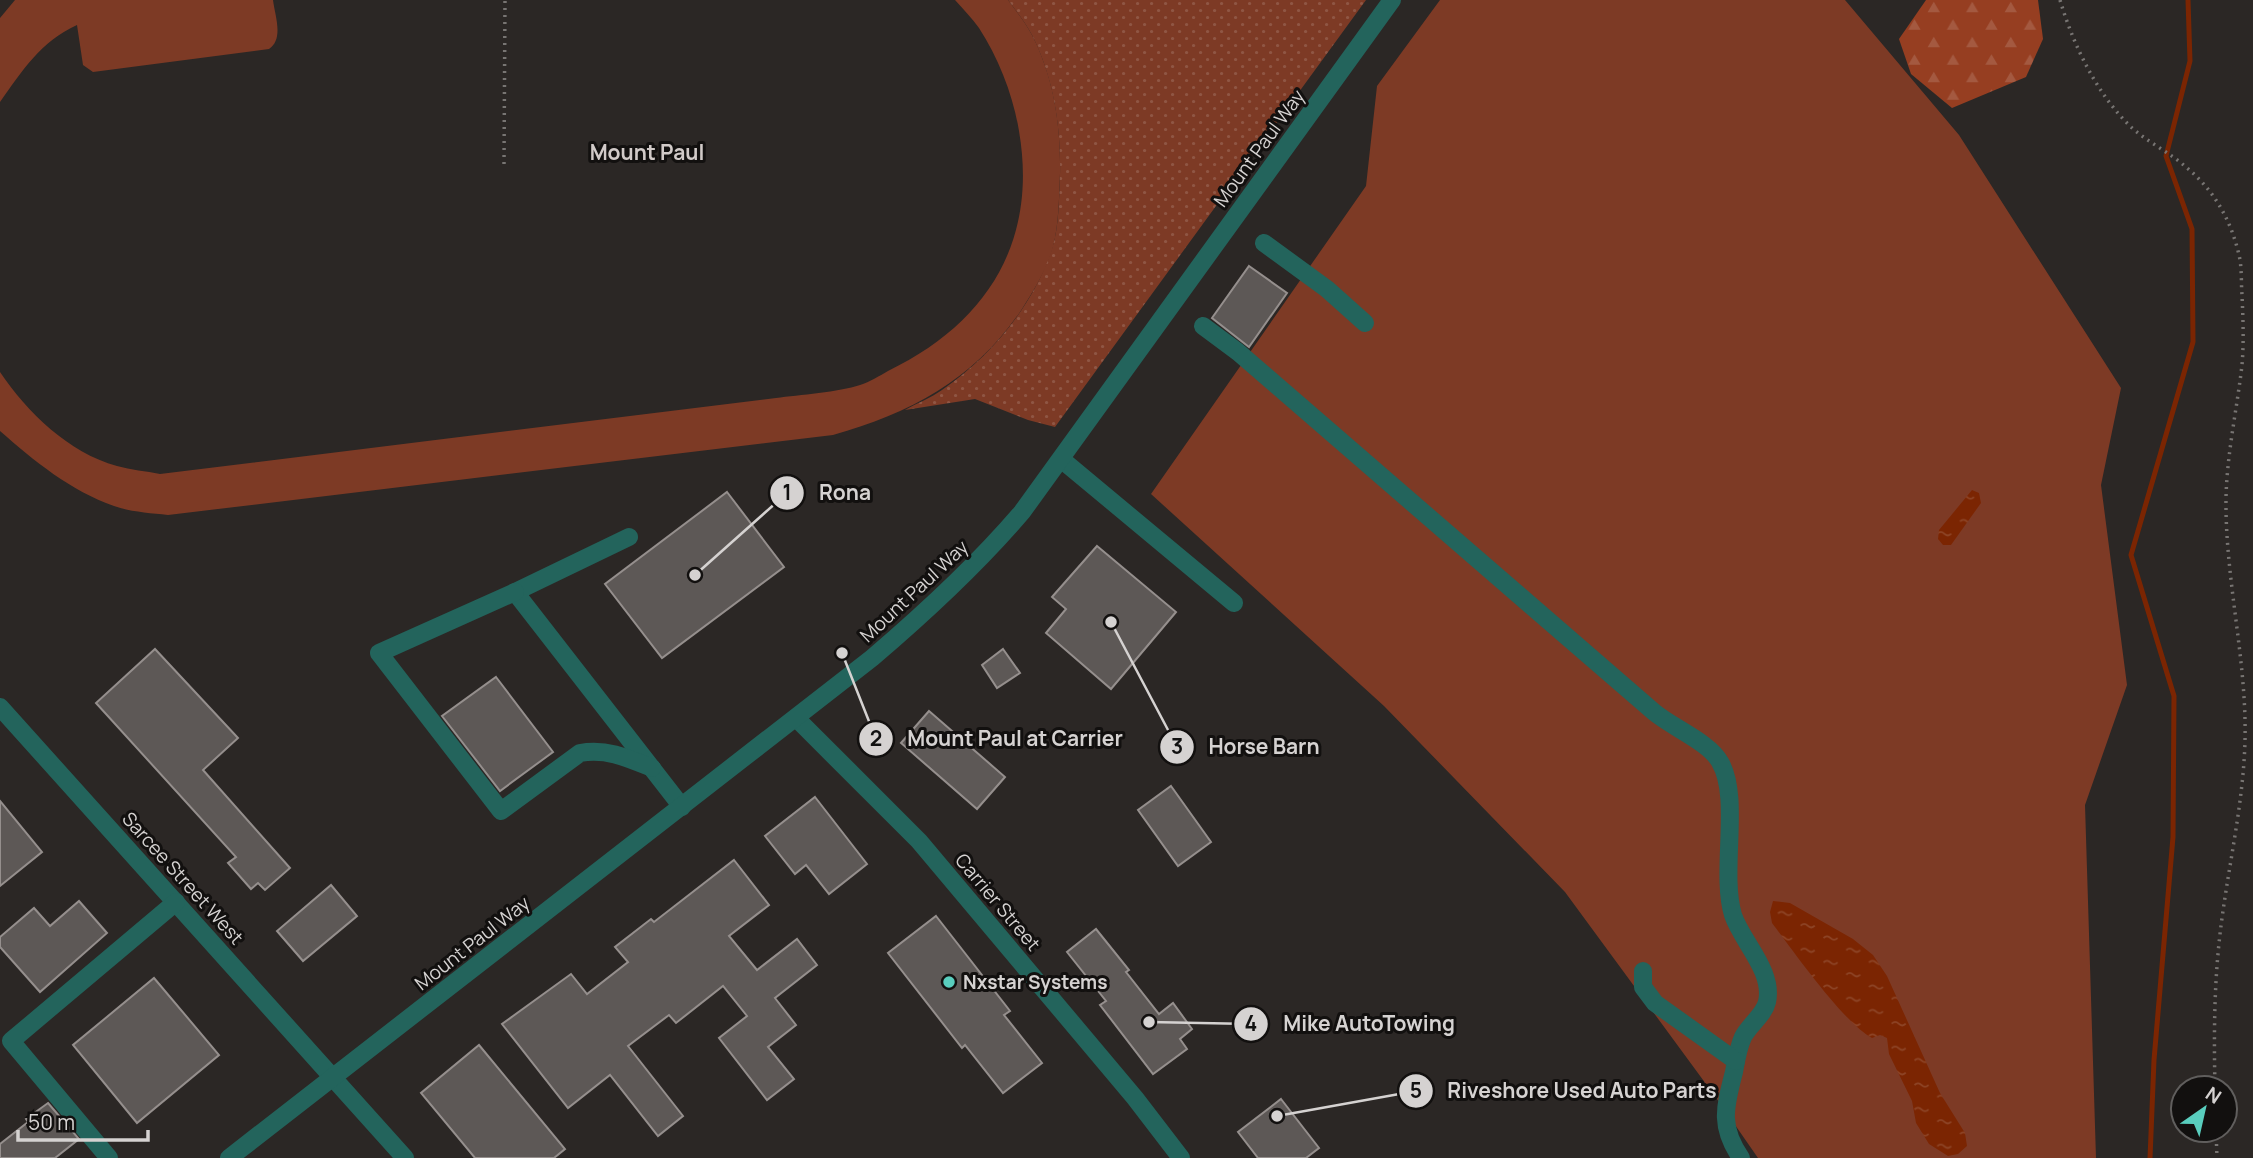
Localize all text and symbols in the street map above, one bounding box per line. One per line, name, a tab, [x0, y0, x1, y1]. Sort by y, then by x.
street label: Mount Paul Way	[1208, 84, 1310, 212]
district label: Mount Paul	[590, 138, 704, 166]
callout: Rona	[770, 472, 885, 514]
text: 1	[782, 478, 792, 506]
text: Rona	[819, 478, 871, 506]
street label: Mount Paul Way	[854, 534, 974, 648]
callout: Mount Paul at Carrier	[858, 718, 1137, 760]
text: 2	[870, 724, 882, 752]
text: Mount Paul at Carrier	[907, 724, 1123, 752]
callout: Horse Barn	[1160, 726, 1334, 768]
text: 3	[1171, 732, 1183, 760]
text: Horse Barn	[1208, 732, 1320, 760]
street label: Sarcee Street West	[116, 806, 250, 950]
street label: Carrier Street	[950, 848, 1046, 956]
street label: Mount Paul Way	[409, 890, 535, 996]
place label: Nxstar Systems	[963, 969, 1107, 995]
marker: Nxstar Systems	[941, 974, 957, 990]
callout: Mike AutoTowing	[1234, 1003, 1468, 1045]
text: 4	[1245, 1009, 1257, 1037]
text: Mike AutoTowing	[1283, 1009, 1455, 1037]
callout: Riveshore Used Auto Parts	[1398, 1070, 1730, 1112]
north arrow	[2169, 1074, 2239, 1144]
text: 5	[1410, 1076, 1422, 1104]
text: Riveshore Used Auto Parts	[1447, 1076, 1717, 1104]
text: N	[2201, 1080, 2226, 1110]
scale bar	[18, 1098, 147, 1142]
text: 50 m	[28, 1108, 75, 1136]

